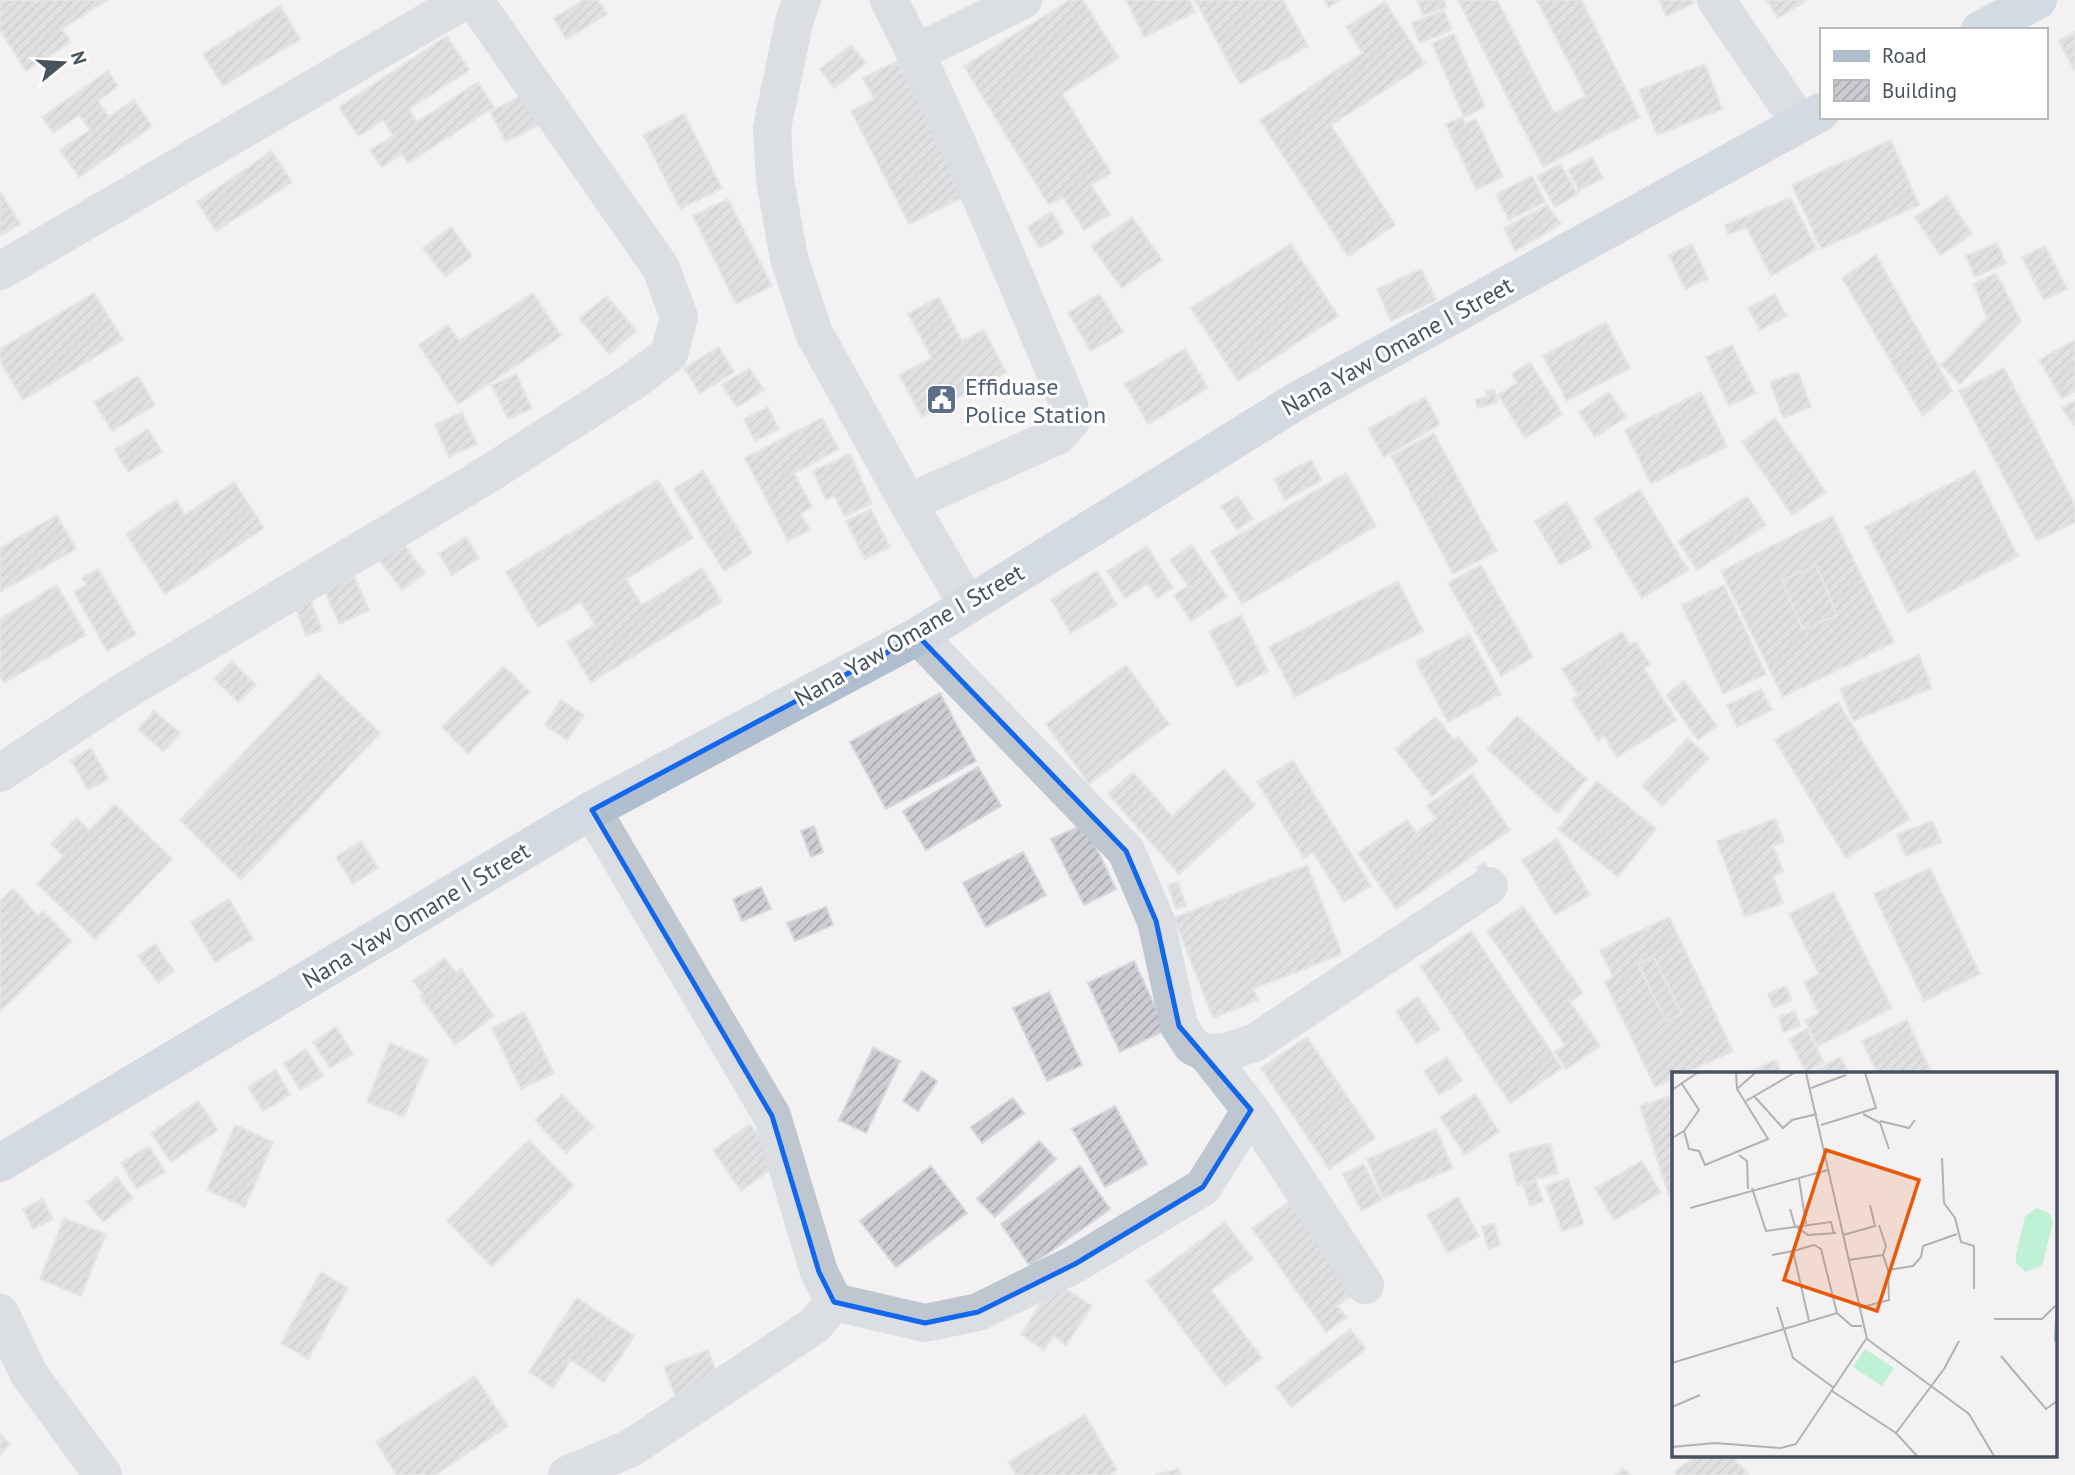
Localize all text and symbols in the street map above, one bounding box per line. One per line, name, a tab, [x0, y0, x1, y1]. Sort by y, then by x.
north arrow	[28, 28, 98, 98]
legend	[1820, 28, 2047, 119]
text: Road	[1882, 42, 1926, 69]
text: N	[66, 48, 93, 67]
text: Building	[1882, 77, 1957, 104]
street label: Nana Yaw Omane I Street	[1276, 269, 1518, 423]
place label: Effiduase Police Station	[965, 371, 1106, 430]
public building icon: Effiduase Police Station	[925, 383, 959, 417]
street label: Nana Yaw Omane I Street	[789, 557, 1029, 713]
street label: Nana Yaw Omane I Street	[297, 835, 535, 995]
inset map	[1672, 1072, 2058, 1458]

